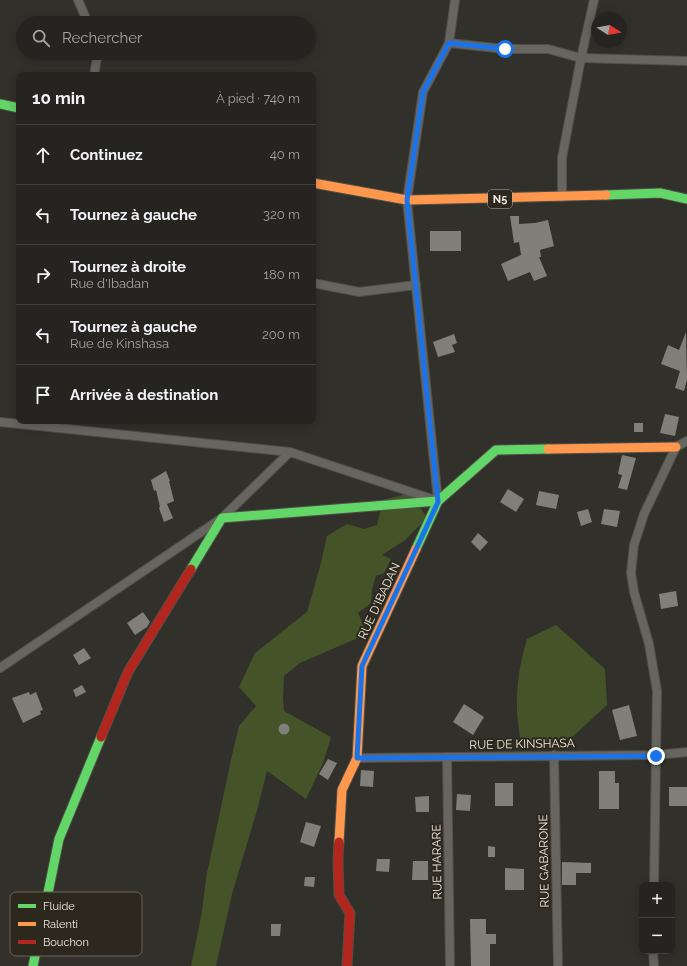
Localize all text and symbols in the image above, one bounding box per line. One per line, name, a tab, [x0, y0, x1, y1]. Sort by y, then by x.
north arrow	[591, 12, 627, 48]
search box	[16, 16, 316, 60]
icon: search	[30, 27, 52, 49]
text: Rechercher	[62, 29, 142, 47]
route start	[496, 40, 514, 58]
text: 10 min	[32, 88, 85, 108]
text: À pied · 740 m	[216, 91, 300, 106]
icon: ahead	[32, 144, 54, 166]
text: Continuez	[70, 146, 143, 164]
text: 40 m	[270, 147, 300, 162]
road number: N5	[488, 190, 512, 208]
icon: left	[32, 204, 54, 226]
text: Tournez à gauche	[70, 206, 197, 224]
text: 320 m	[263, 207, 300, 222]
text: Tournez à droite	[70, 258, 186, 276]
icon: right	[32, 264, 54, 286]
text: 180 m	[264, 267, 300, 282]
text: Rue d'Ibadan	[70, 276, 149, 291]
text: Tournez à gauche	[70, 318, 197, 336]
icon: left	[32, 324, 54, 346]
text: 200 m	[262, 327, 300, 342]
text: Rue de Kinshasa	[70, 336, 169, 351]
icon: arrive	[32, 384, 54, 406]
text: Arrivée à destination	[70, 386, 218, 404]
street label: RUE D'IBADAN	[355, 561, 403, 641]
street label: RUE DE KINSHASA	[469, 736, 575, 752]
route end	[647, 747, 665, 765]
street label: RUE GABARONE	[536, 814, 552, 908]
street label: RUE HARARE	[429, 824, 445, 900]
map controls	[639, 882, 675, 954]
button: +	[639, 882, 675, 918]
legend	[10, 892, 142, 956]
text: Fluide	[43, 900, 75, 913]
text: Ralenti	[43, 918, 78, 931]
button: −	[639, 918, 675, 954]
text: Bouchon	[43, 936, 89, 949]

